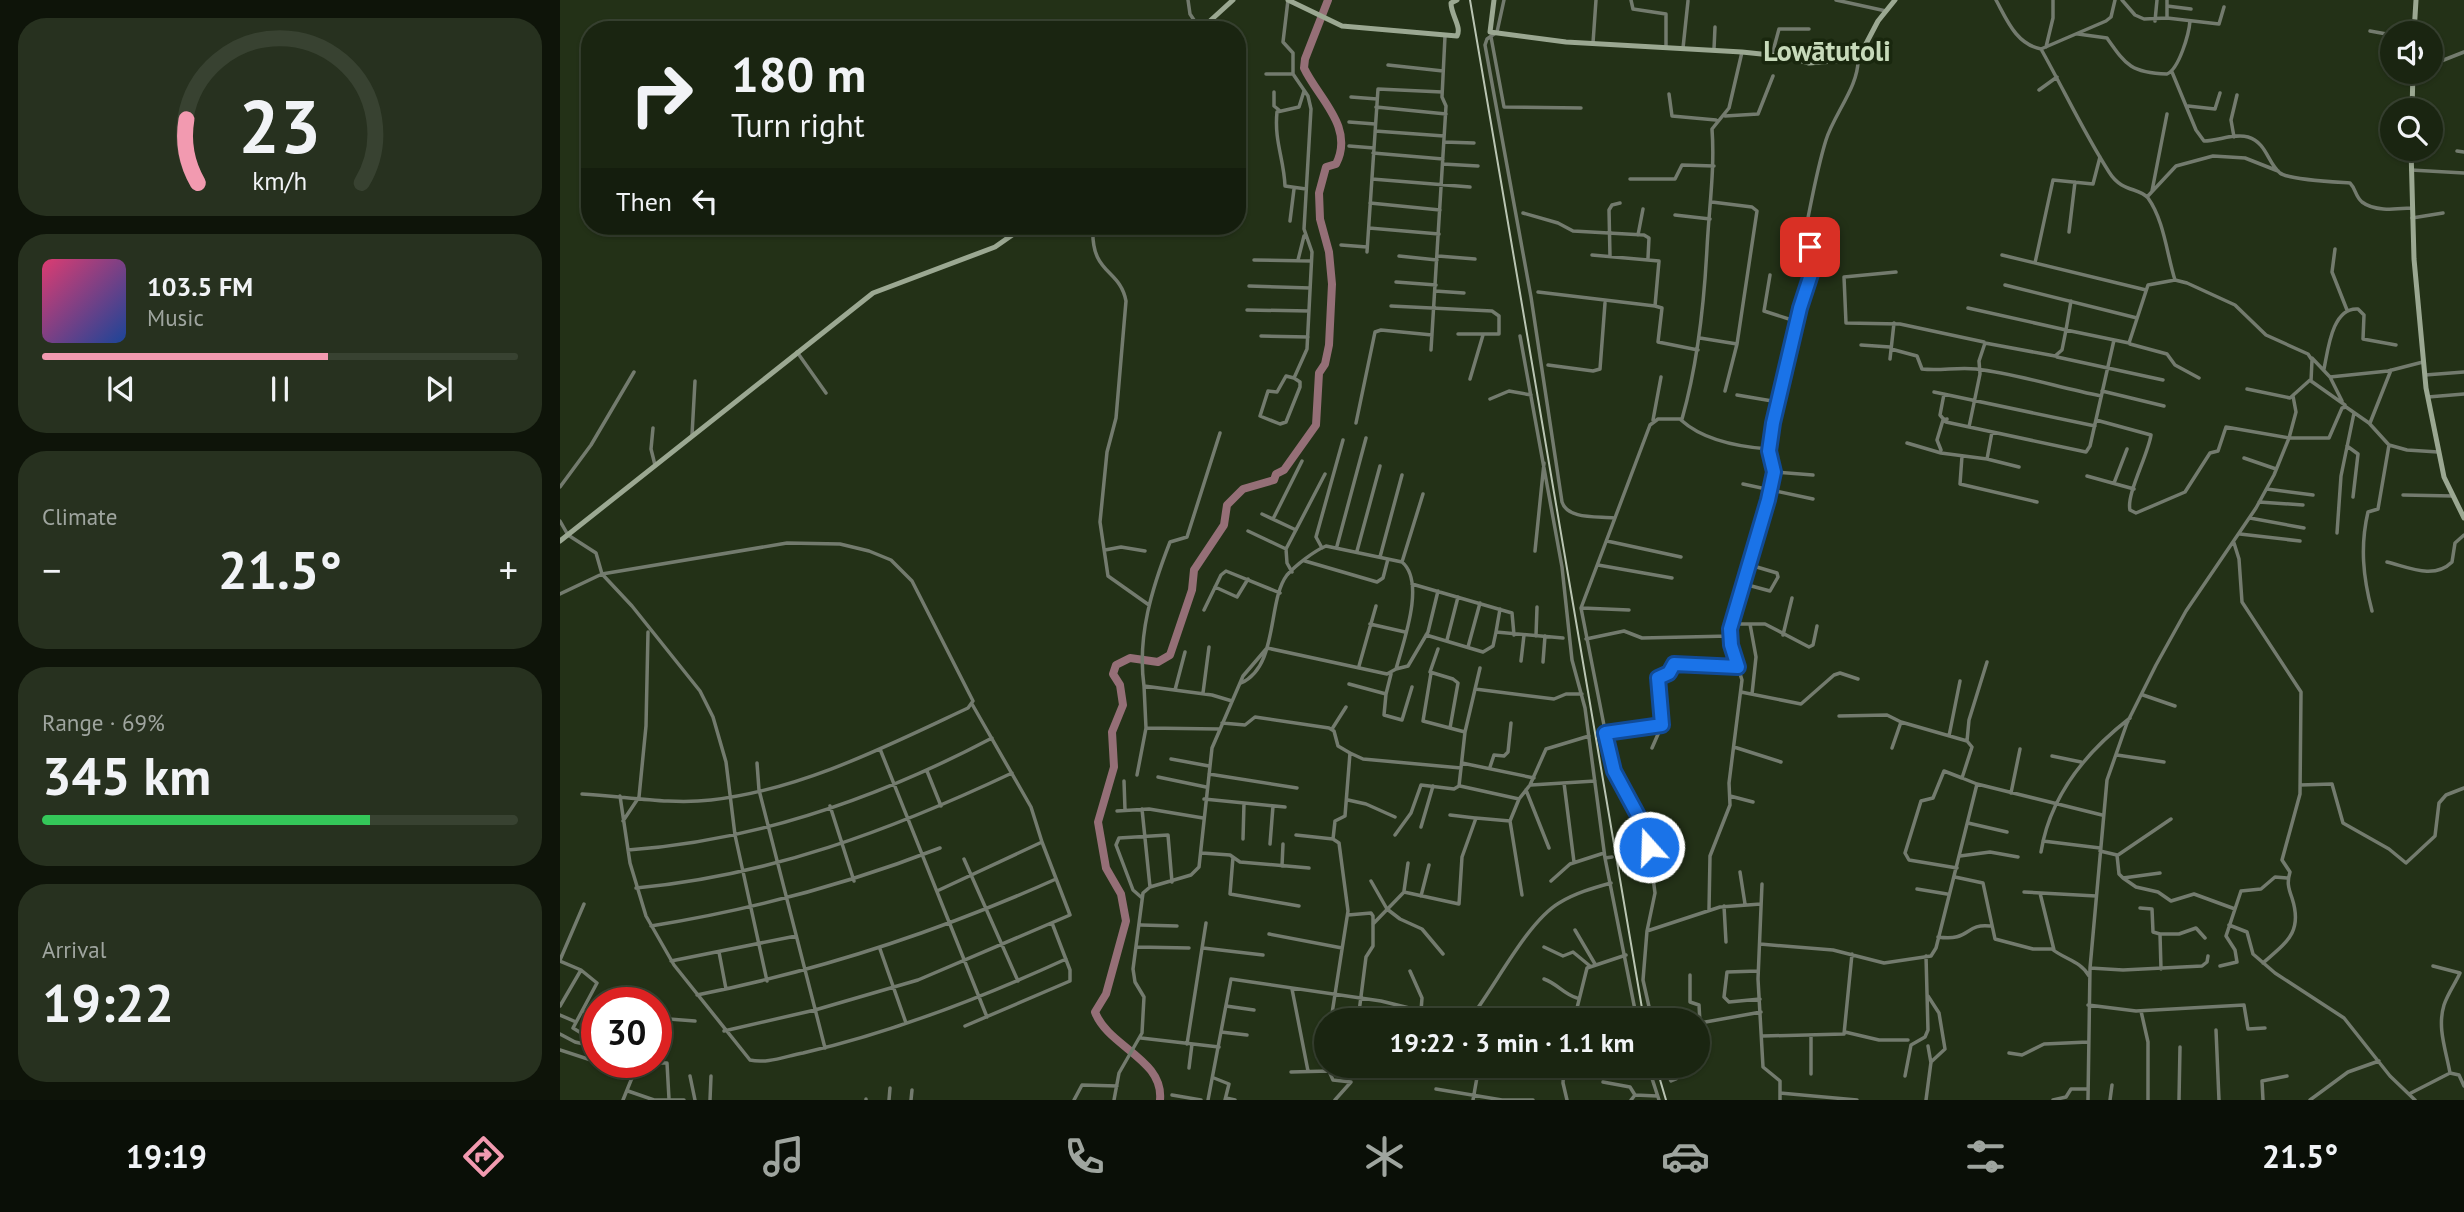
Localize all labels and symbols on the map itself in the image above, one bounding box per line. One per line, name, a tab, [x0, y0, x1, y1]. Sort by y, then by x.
district label: Lowātutoli	[1763, 32, 1891, 69]
pin	[1780, 217, 1840, 277]
position arrow	[1612, 810, 1686, 884]
speed limit sign: 30	[581, 987, 672, 1078]

